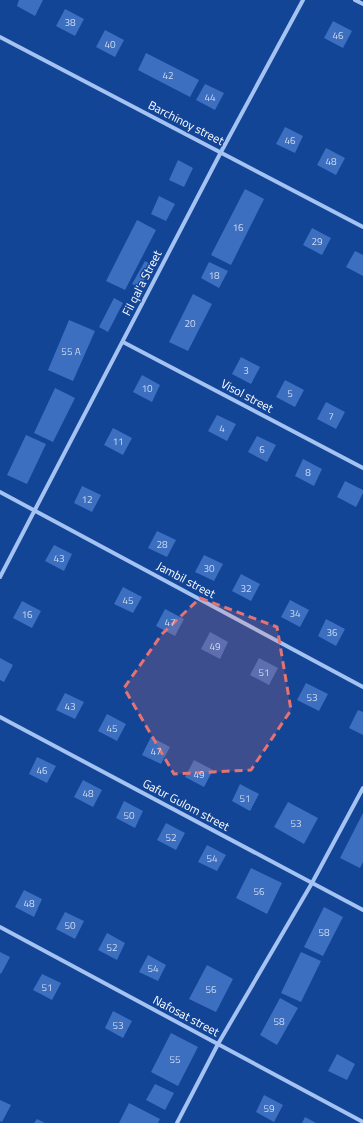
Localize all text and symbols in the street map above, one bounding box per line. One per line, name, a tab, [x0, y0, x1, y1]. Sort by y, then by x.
house number: 38	[64, 15, 76, 30]
house number: 46	[332, 28, 344, 43]
house number: 40	[104, 37, 116, 52]
house number: 42	[162, 68, 174, 83]
house number: 44	[204, 90, 216, 105]
street label: Barchinoy street	[145, 95, 228, 150]
house number: 46	[284, 133, 296, 148]
house number: 48	[325, 154, 337, 169]
house number: 16	[232, 220, 244, 235]
house number: 29	[311, 234, 323, 249]
street label: Fil qal'a Street	[117, 246, 167, 319]
house number: 18	[208, 268, 220, 283]
house number: 20	[184, 316, 196, 331]
house number: 55 A	[61, 344, 81, 359]
house number: 3	[243, 363, 249, 378]
street label: Visol street	[218, 374, 278, 418]
house number: 10	[141, 381, 153, 396]
house number: 5	[287, 386, 293, 401]
house number: 7	[328, 409, 334, 424]
house number: 4	[219, 421, 225, 436]
house number: 11	[112, 434, 124, 449]
house number: 6	[259, 442, 265, 457]
house number: 8	[305, 465, 311, 480]
house number: 12	[81, 492, 93, 507]
house number: 28	[156, 537, 168, 552]
house number: 43	[53, 551, 65, 566]
street label: Jambil street	[154, 556, 220, 603]
house number: 30	[203, 561, 215, 576]
house number: 32	[240, 581, 252, 596]
house number: 45	[122, 593, 134, 608]
house number: 34	[289, 606, 301, 621]
house number: 16	[21, 607, 33, 622]
house number: 47	[164, 615, 176, 630]
house number: 36	[326, 625, 338, 640]
house number: 49	[209, 639, 221, 654]
house number: 51	[258, 665, 270, 680]
house number: 53	[306, 690, 318, 705]
house number: 43	[64, 699, 76, 714]
house number: 45	[106, 721, 118, 736]
house number: 47	[150, 744, 162, 759]
house number: 46	[36, 763, 48, 778]
house number: 49	[193, 767, 205, 782]
street label: Gafur Gulom street	[139, 774, 234, 836]
house number: 48	[82, 786, 94, 801]
house number: 51	[239, 791, 251, 806]
house number: 50	[123, 808, 135, 823]
house number: 53	[290, 816, 302, 831]
house number: 52	[165, 830, 177, 845]
house number: 54	[206, 851, 218, 866]
house number: 56	[253, 884, 265, 899]
house number: 48	[23, 896, 35, 911]
house number: 50	[64, 918, 76, 933]
house number: 58	[318, 925, 330, 940]
house number: 52	[106, 940, 118, 955]
house number: 54	[147, 961, 159, 976]
house number: 51	[41, 980, 53, 995]
house number: 56	[205, 982, 217, 997]
street label: Nafosat street	[150, 990, 224, 1041]
house number: 58	[273, 1014, 285, 1029]
house number: 53	[112, 1018, 124, 1033]
house number: 55	[169, 1052, 181, 1067]
house number: 59	[263, 1101, 275, 1116]

